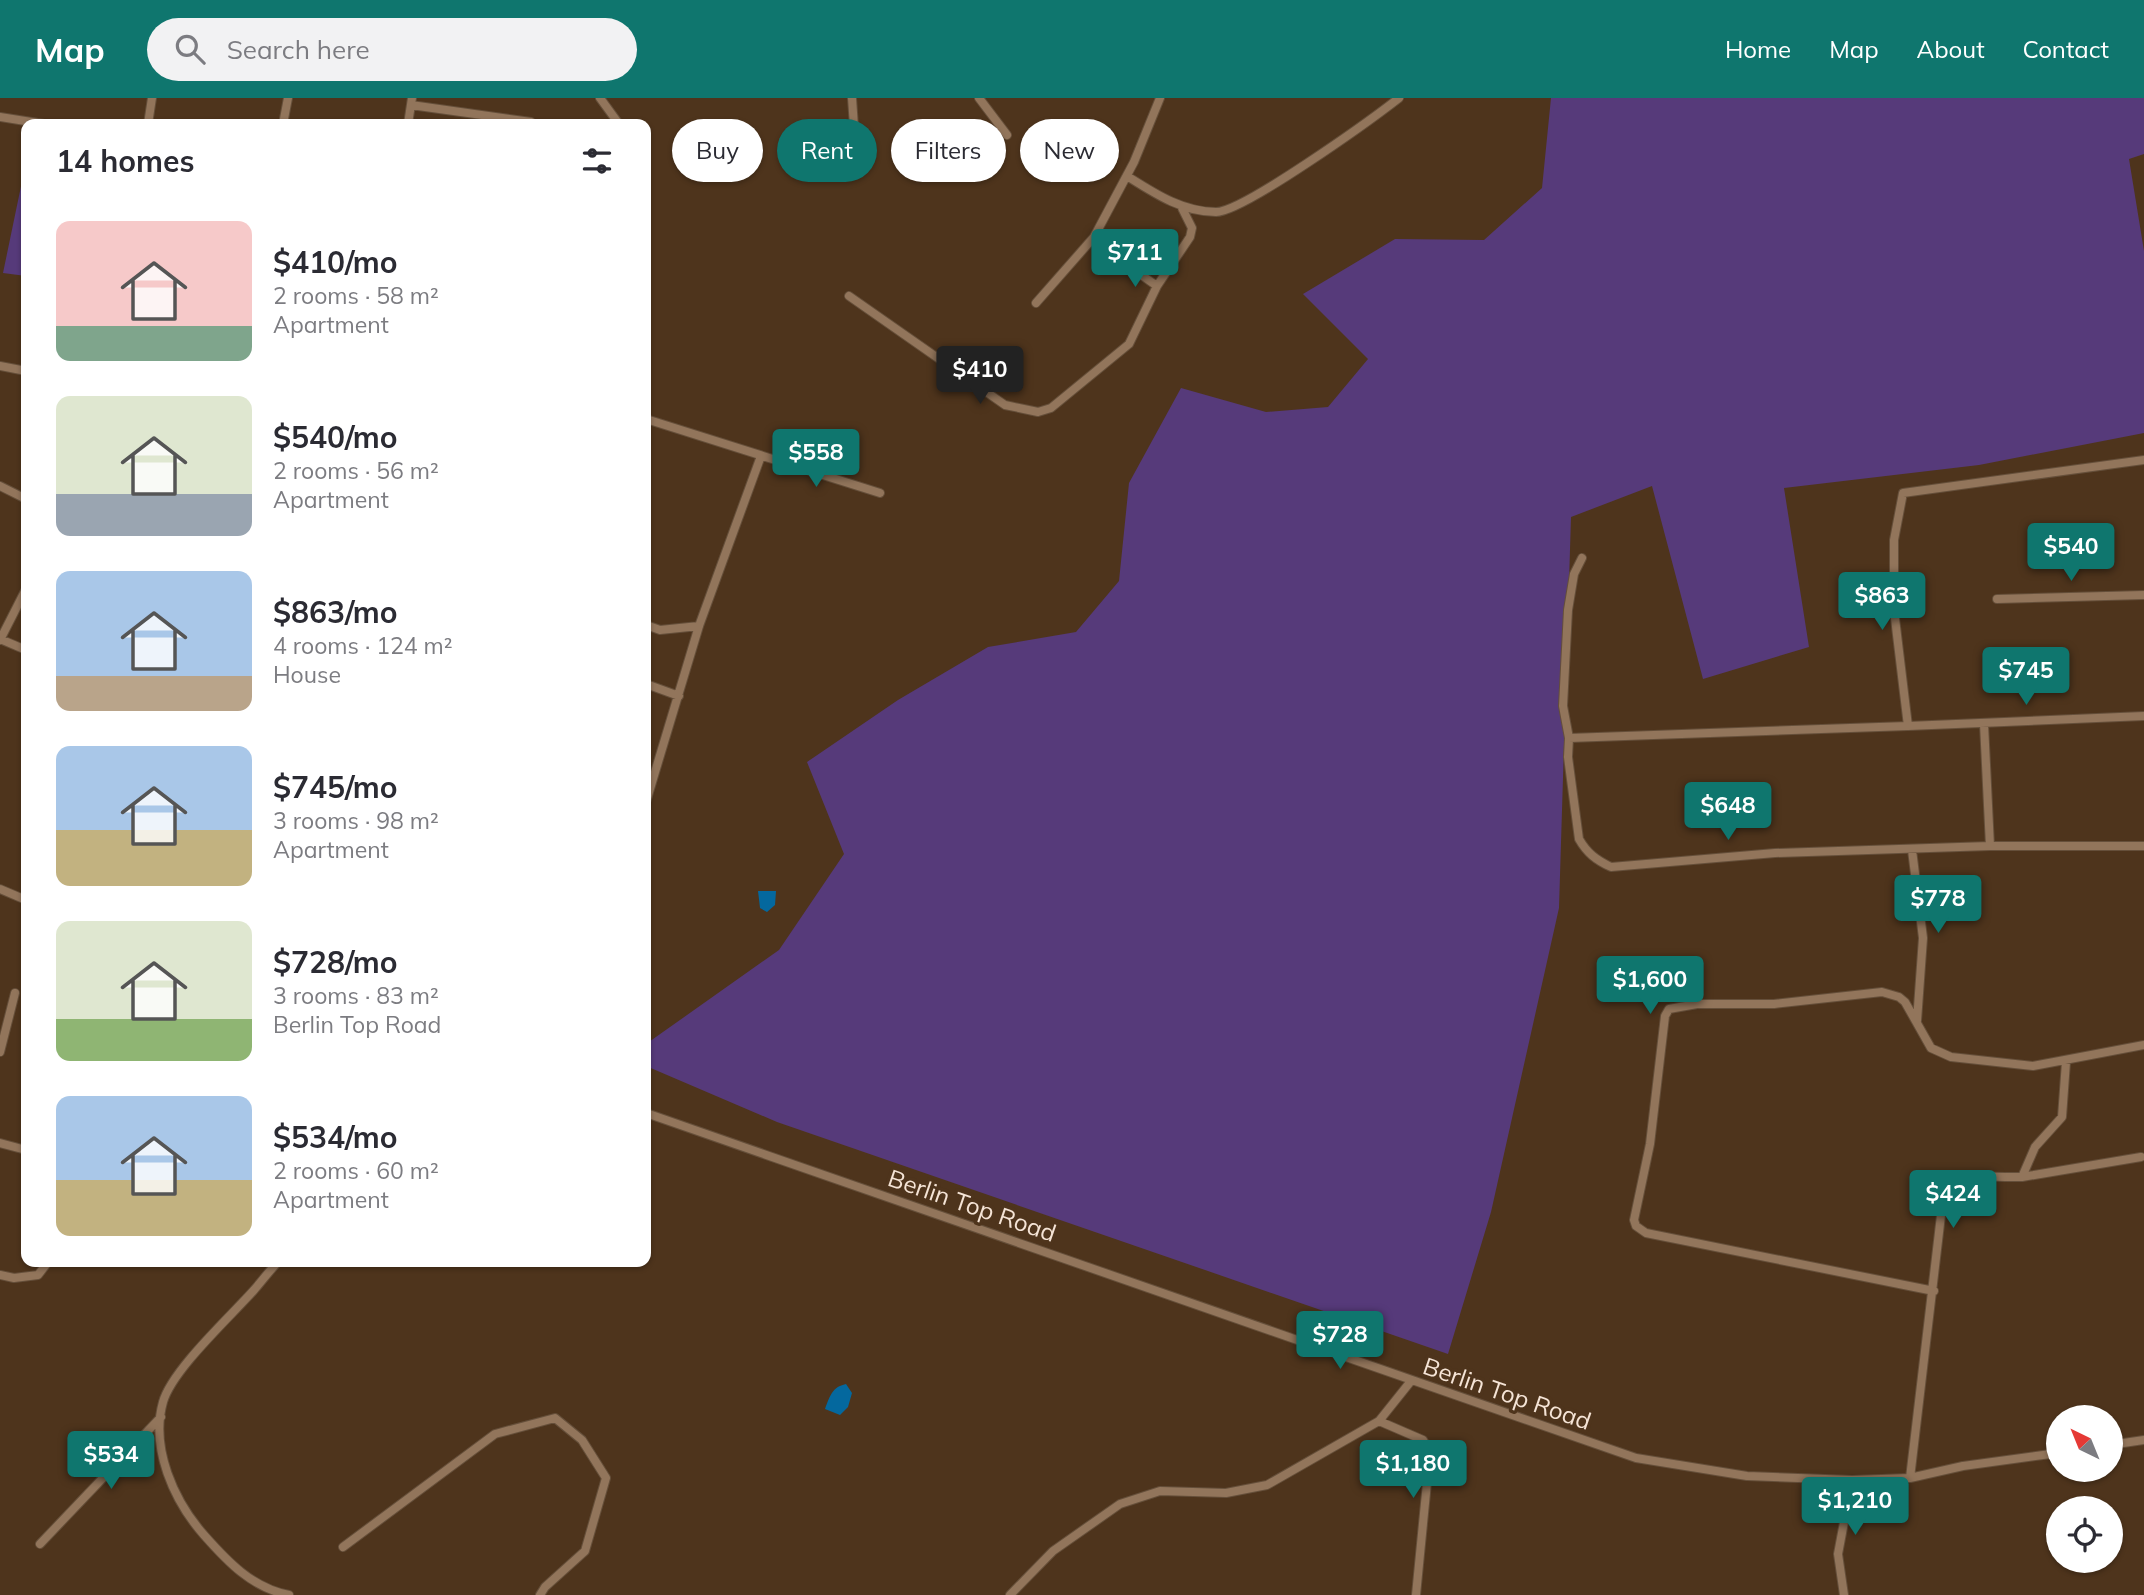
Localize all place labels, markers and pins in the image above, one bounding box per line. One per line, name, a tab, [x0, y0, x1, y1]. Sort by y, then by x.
pin: $711	[1094, 230, 1176, 289]
pin: $410	[939, 346, 1021, 406]
pin: $558	[775, 430, 857, 489]
pin: $540	[2030, 524, 2112, 583]
pin: $863	[1841, 573, 1923, 632]
pin: $745	[1985, 648, 2067, 707]
pin: $648	[1687, 782, 1769, 842]
pin: $778	[1897, 876, 1979, 935]
pin: $1,600	[1593, 956, 1707, 1016]
pin: $424	[1912, 1170, 1994, 1230]
pin: $728	[1299, 1312, 1381, 1371]
pin: $534	[70, 1432, 152, 1491]
pin: $1,180	[1356, 1440, 1470, 1500]
pin: $1,210	[1798, 1478, 1912, 1537]

